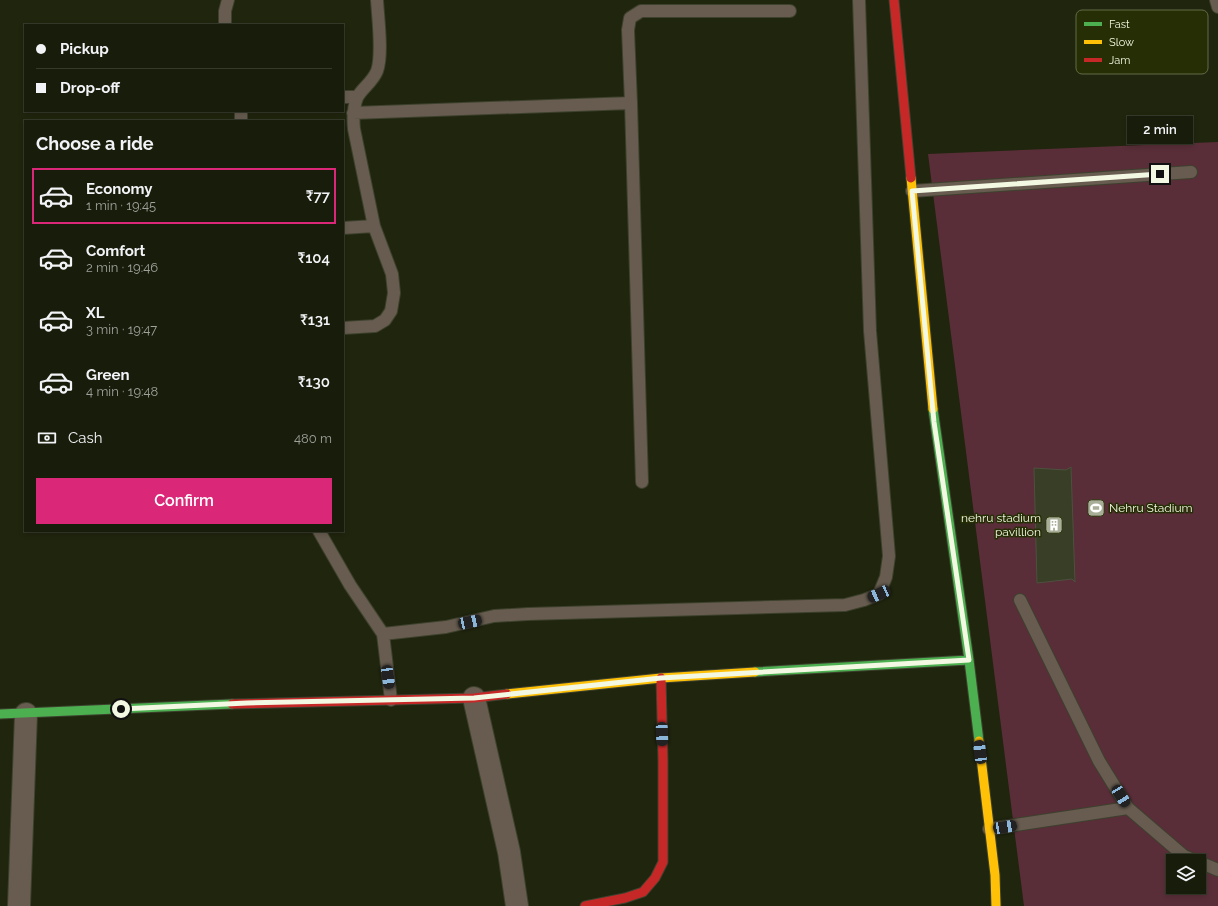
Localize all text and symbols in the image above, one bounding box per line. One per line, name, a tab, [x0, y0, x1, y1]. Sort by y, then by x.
legend	[1076, 10, 1208, 74]
text: Fast	[1109, 18, 1130, 31]
text: Slow	[1109, 36, 1134, 49]
text: Pickup	[60, 40, 109, 58]
text: Jam	[1109, 54, 1130, 67]
text: Drop-off	[60, 79, 120, 97]
callout: 2 min	[1127, 116, 1193, 144]
text: 2 min	[1143, 122, 1177, 137]
text: Choose a ride	[36, 133, 154, 154]
route end	[1151, 165, 1169, 183]
icon: car	[38, 178, 74, 214]
text: Economy	[86, 180, 153, 198]
text: ₹77	[306, 187, 330, 205]
text: 1 min · 19:45	[86, 198, 156, 213]
icon: car	[38, 240, 74, 276]
text: Comfort	[86, 242, 145, 260]
text: ₹104	[298, 249, 330, 267]
text: 2 min · 19:46	[86, 260, 158, 275]
icon: car	[38, 302, 74, 338]
text: XL	[86, 304, 104, 322]
text: ₹131	[300, 311, 330, 329]
text: 3 min · 19:47	[86, 322, 157, 337]
icon: car	[38, 364, 74, 400]
text: Green	[86, 366, 130, 384]
text: ₹130	[298, 373, 330, 391]
text: 4 min · 19:48	[86, 384, 158, 399]
icon: cash	[36, 427, 58, 449]
text: Cash	[68, 429, 102, 447]
text: 480 m	[294, 431, 332, 446]
button: Confirm	[36, 478, 332, 524]
sports icon: Nehru Stadium	[1086, 498, 1106, 518]
place label: Nehru Stadium	[1109, 501, 1193, 515]
place label: nehru stadium pavillion	[961, 511, 1041, 539]
building icon: nehru stadium pavillion	[1044, 515, 1064, 535]
car	[866, 584, 892, 604]
car	[457, 614, 483, 630]
car	[380, 664, 396, 690]
route start	[112, 700, 130, 718]
car	[656, 722, 668, 746]
car	[973, 739, 987, 765]
car	[1110, 783, 1132, 809]
car	[992, 819, 1018, 835]
map controls	[1166, 854, 1206, 894]
button: layers	[1166, 854, 1206, 894]

